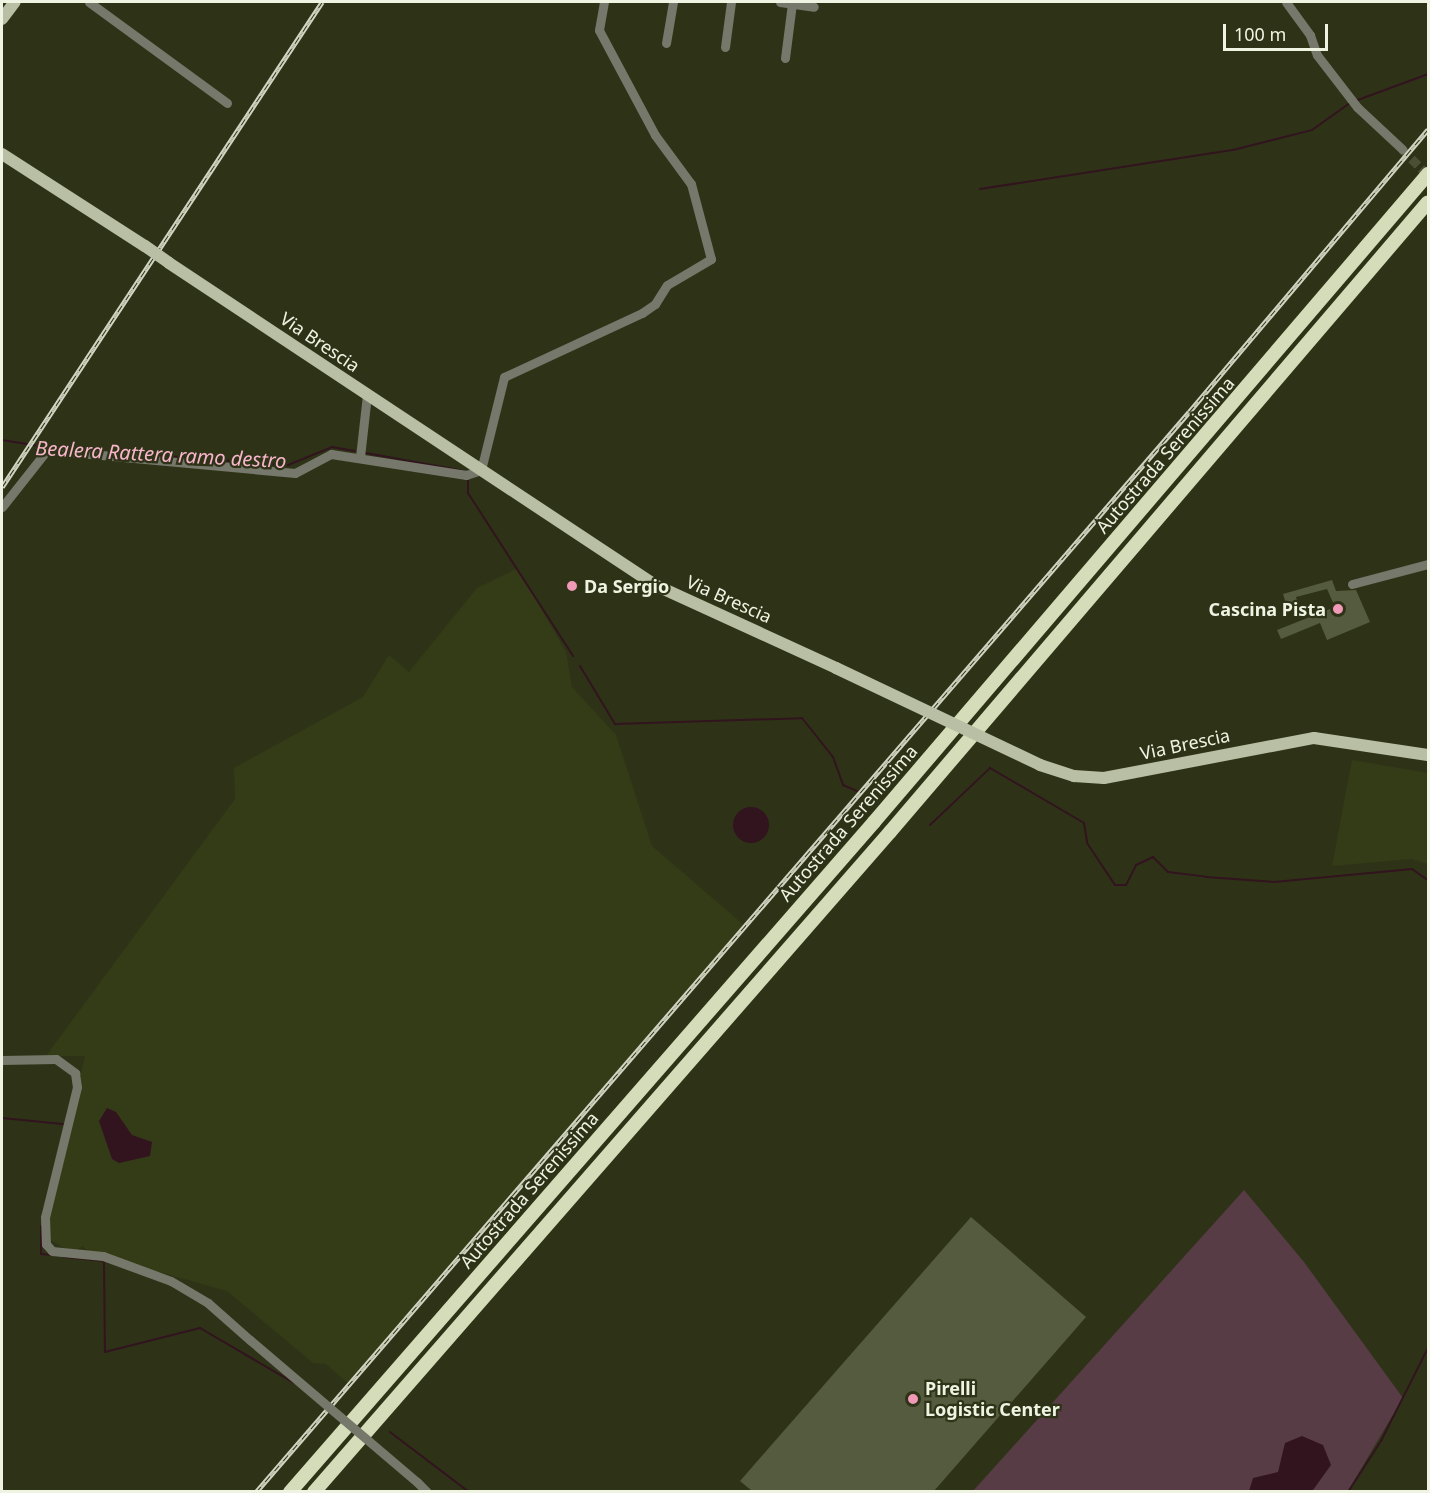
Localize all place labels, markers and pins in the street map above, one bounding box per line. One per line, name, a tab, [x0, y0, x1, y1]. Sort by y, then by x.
place label: Da Sergio	[584, 575, 669, 597]
marker: Da Sergio	[565, 579, 579, 593]
place label: Cascina Pista	[1209, 598, 1326, 620]
marker: Cascina Pista	[1331, 602, 1345, 616]
place label: Pirelli Logistic Center	[925, 1378, 1060, 1420]
marker: Pirelli Logistic Center	[906, 1392, 920, 1406]

